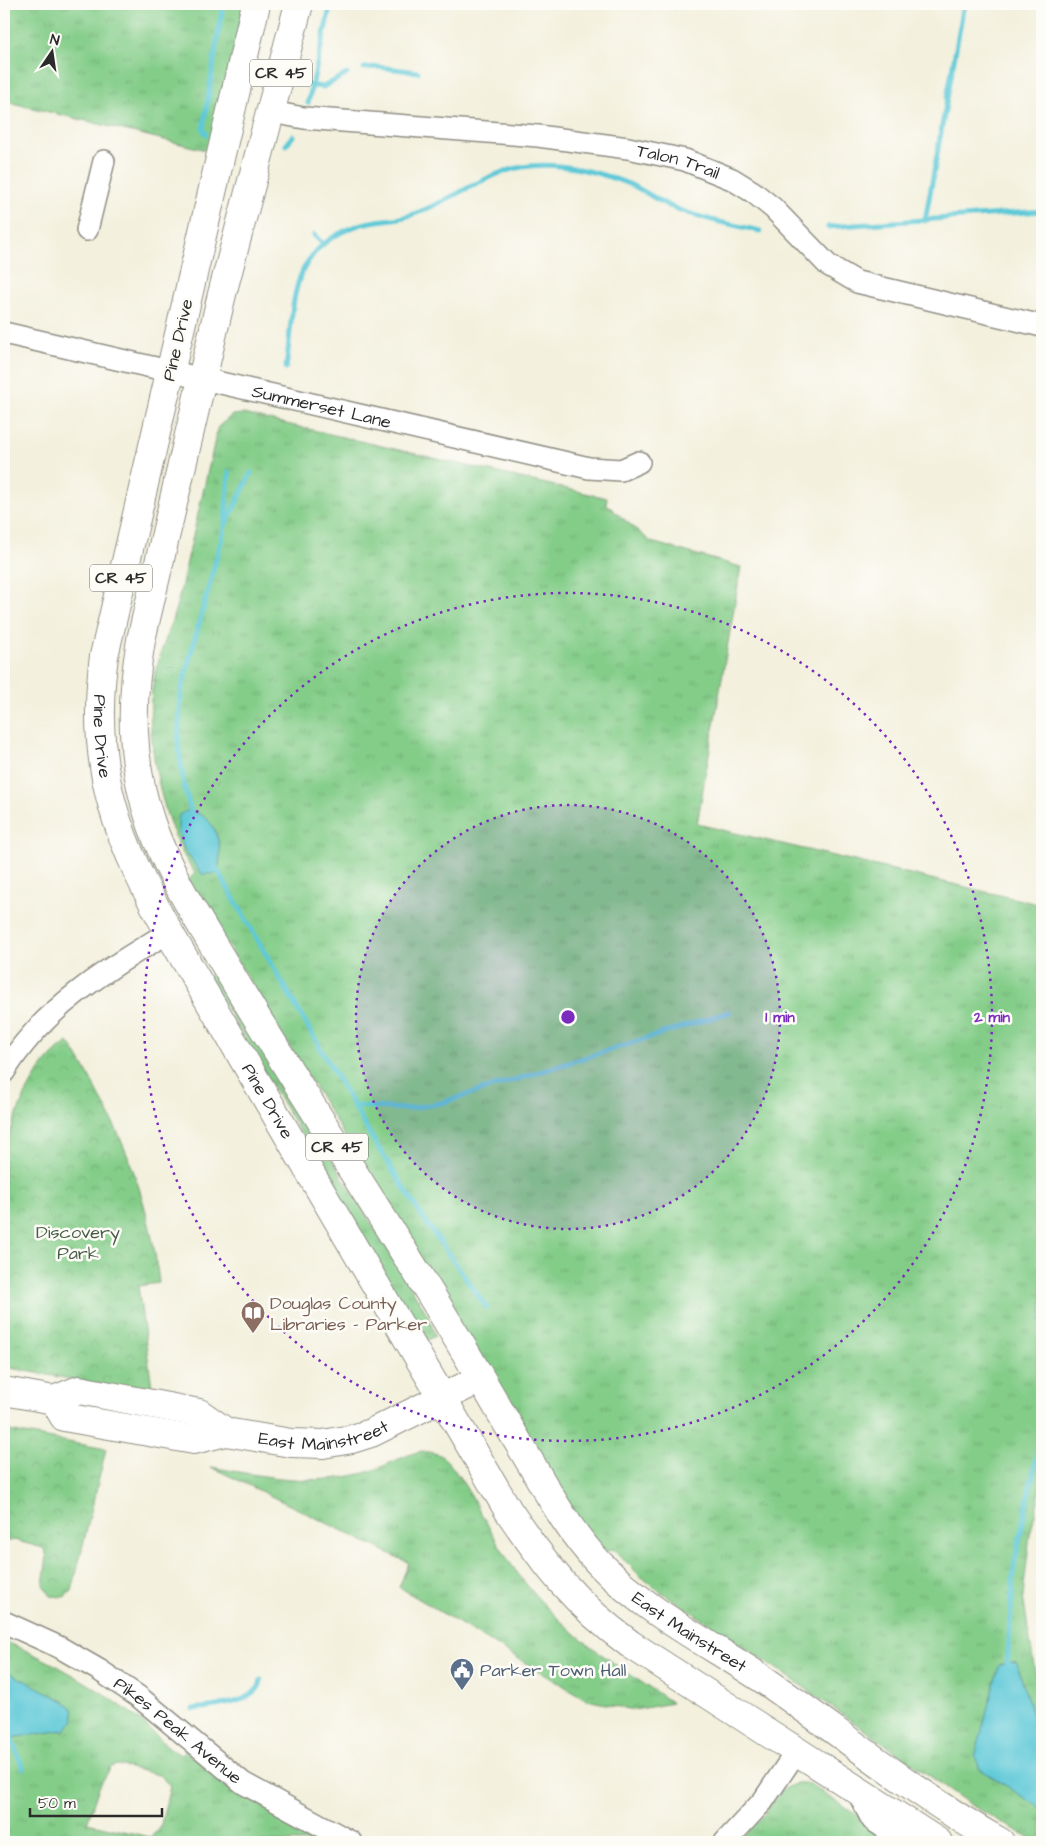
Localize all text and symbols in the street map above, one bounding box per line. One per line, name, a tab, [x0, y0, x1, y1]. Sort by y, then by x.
north arrow	[28, 28, 78, 78]
text: N	[48, 30, 61, 51]
road number: CR 45	[250, 59, 312, 86]
street label: Talon Trail	[634, 138, 724, 185]
street label: Pine Drive	[156, 296, 200, 384]
street label: Summerset Lane	[250, 378, 394, 435]
road number: CR 45	[90, 564, 152, 592]
street label: Pine Drive	[87, 694, 118, 780]
text: 1 min	[765, 1007, 795, 1028]
text: 2 min	[973, 1007, 1011, 1028]
centre of rings	[559, 1008, 577, 1026]
street label: Pine Drive	[236, 1059, 300, 1144]
road number: CR 45	[306, 1134, 368, 1160]
park label: Discovery Park	[36, 1220, 120, 1266]
place label: Douglas County Libraries - Parker	[270, 1291, 427, 1337]
library icon: Douglas County Libraries - Parker	[240, 1300, 266, 1334]
street label: East Mainstreet	[257, 1413, 393, 1457]
street label: East Mainstreet	[627, 1585, 752, 1679]
public building icon: Parker Town Hall	[449, 1657, 475, 1691]
place label: Parker Town Hall	[480, 1658, 626, 1683]
street label: Pikes Peak Avenue	[109, 1671, 248, 1790]
scale bar	[30, 1786, 162, 1818]
text: 50 m	[38, 1793, 76, 1814]

